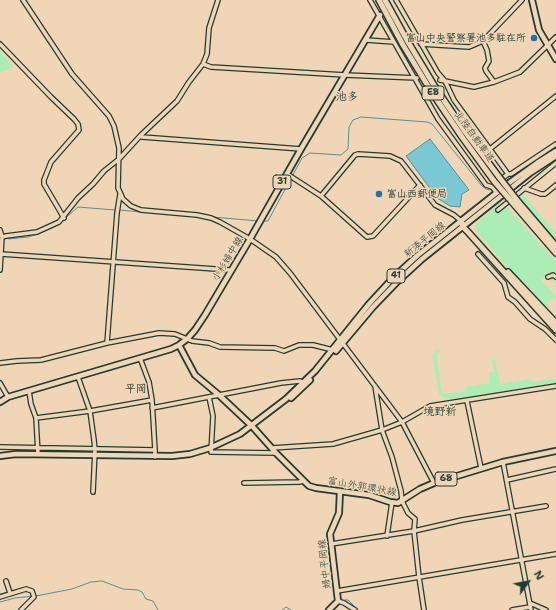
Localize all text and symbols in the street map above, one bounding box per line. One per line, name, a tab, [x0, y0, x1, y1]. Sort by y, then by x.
place label: 富山中央警察署池多駐在所	[406, 32, 526, 44]
marker: 富山中央警察署池多駐在所	[529, 33, 539, 43]
road number: E8	[422, 86, 444, 100]
district label: 池多	[336, 90, 358, 104]
street label: 北陸自動車道	[452, 109, 496, 165]
road number: 31	[273, 175, 291, 189]
place label: 富山西郵便局	[387, 188, 447, 200]
marker: 富山西郵便局	[374, 189, 384, 199]
street label: 新湊平岡線	[402, 220, 448, 260]
street label: 小杉婦中線	[210, 234, 246, 284]
road number: 41	[387, 269, 405, 283]
district label: 平岡	[125, 382, 147, 396]
district label: 境野新	[424, 405, 456, 419]
road number: 68	[435, 472, 457, 486]
street label: 富山外郭環状線	[326, 475, 398, 499]
street label: 婦中平岡線	[316, 539, 334, 589]
north arrow	[508, 562, 548, 602]
text: N	[530, 568, 547, 583]

